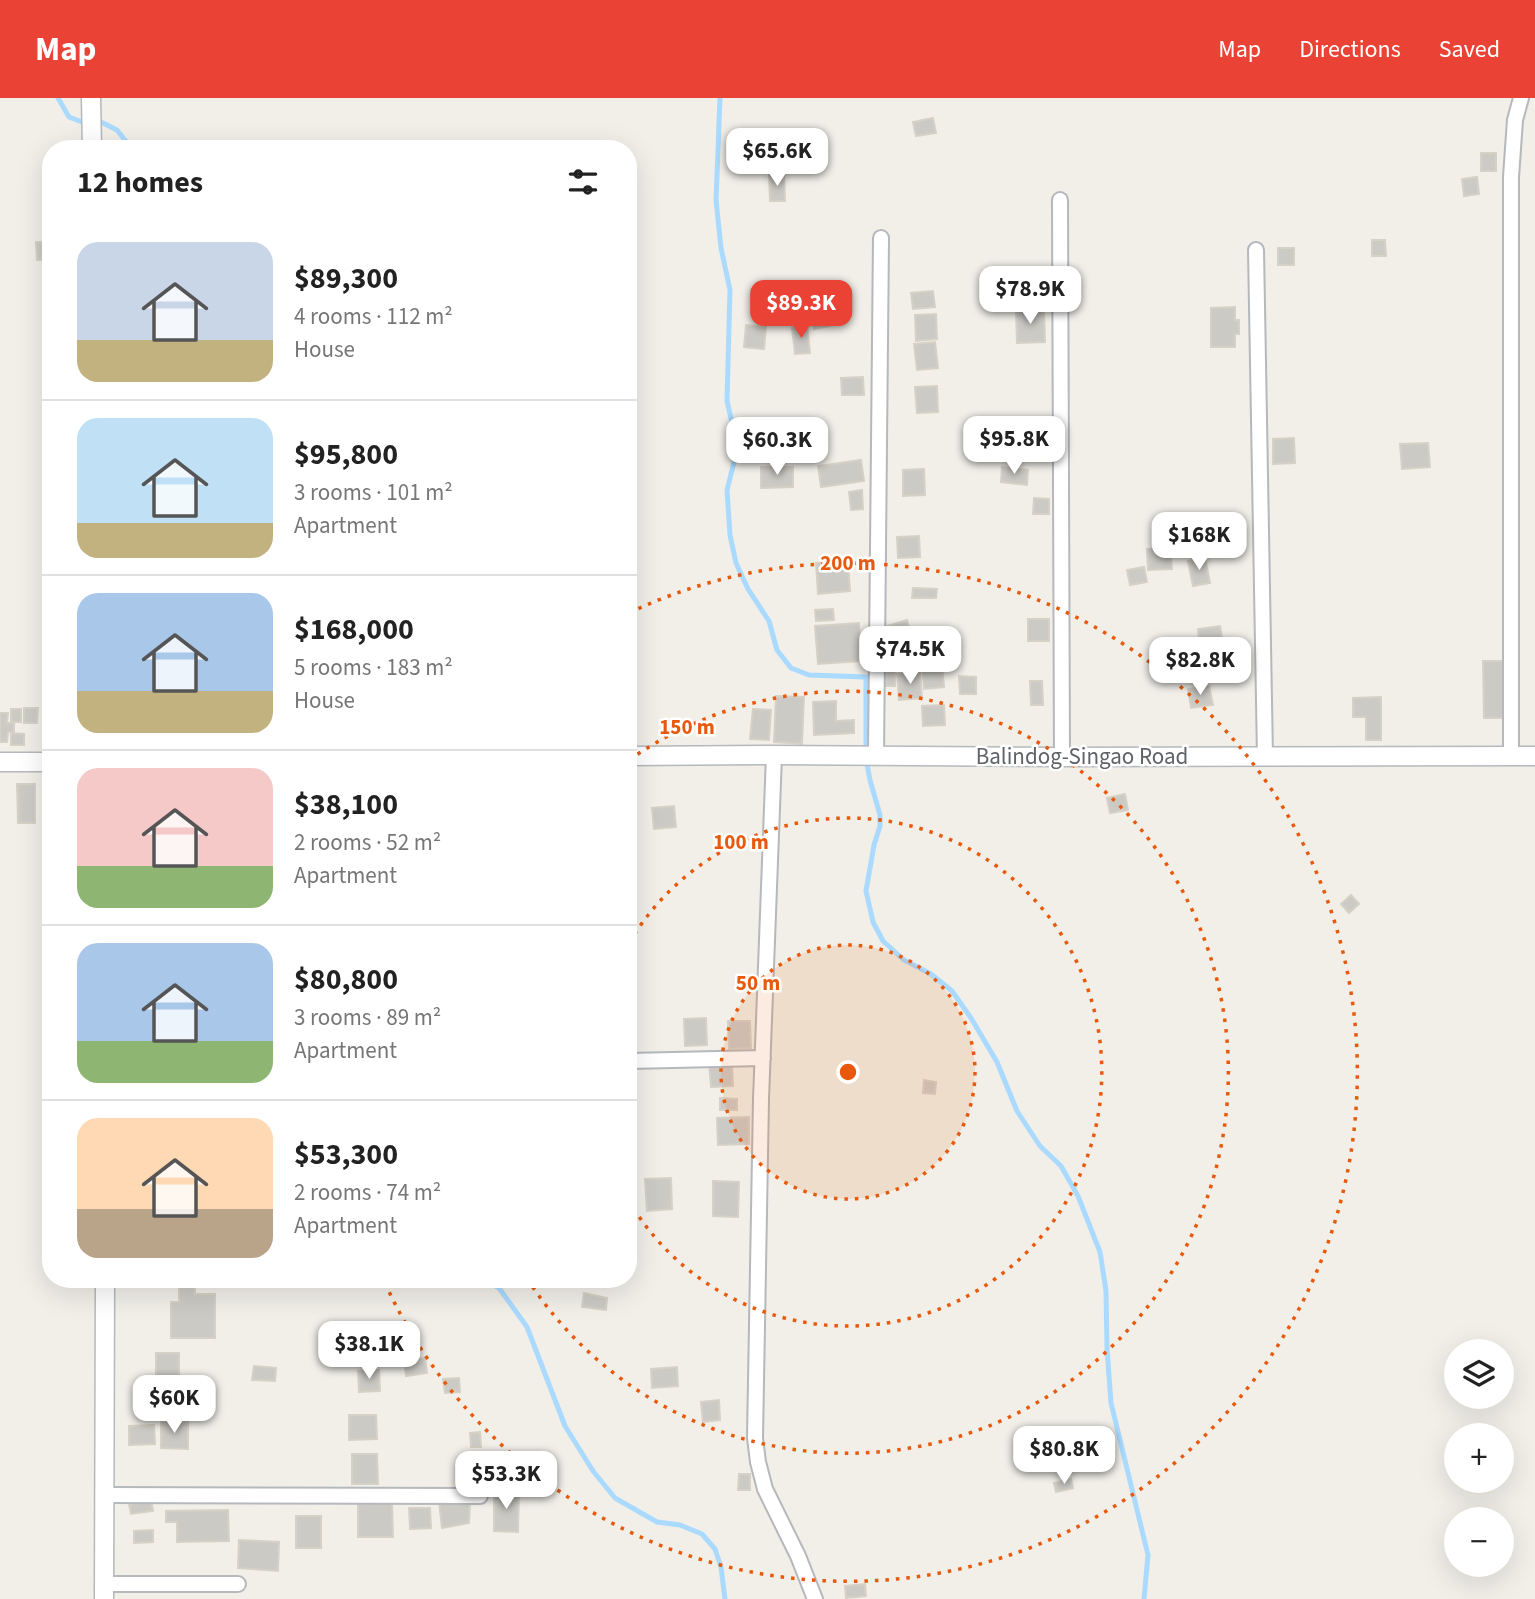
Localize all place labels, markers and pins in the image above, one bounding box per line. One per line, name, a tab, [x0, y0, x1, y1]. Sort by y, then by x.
pin: $65.6K	[720, 129, 834, 188]
pin: $78.9K	[973, 266, 1087, 326]
pin: $89.3K	[744, 280, 858, 340]
pin: $95.8K	[957, 416, 1071, 476]
pin: $60.3K	[720, 418, 834, 477]
pin: $168K	[1150, 512, 1248, 572]
pin: $74.5K	[853, 626, 967, 686]
pin: $82.8K	[1143, 638, 1257, 697]
centre of rings	[836, 1060, 860, 1084]
pin: $38.1K	[312, 1322, 426, 1381]
pin: $60K	[133, 1376, 215, 1435]
pin: $80.8K	[1007, 1426, 1121, 1486]
pin: $53.3K	[449, 1452, 563, 1511]

